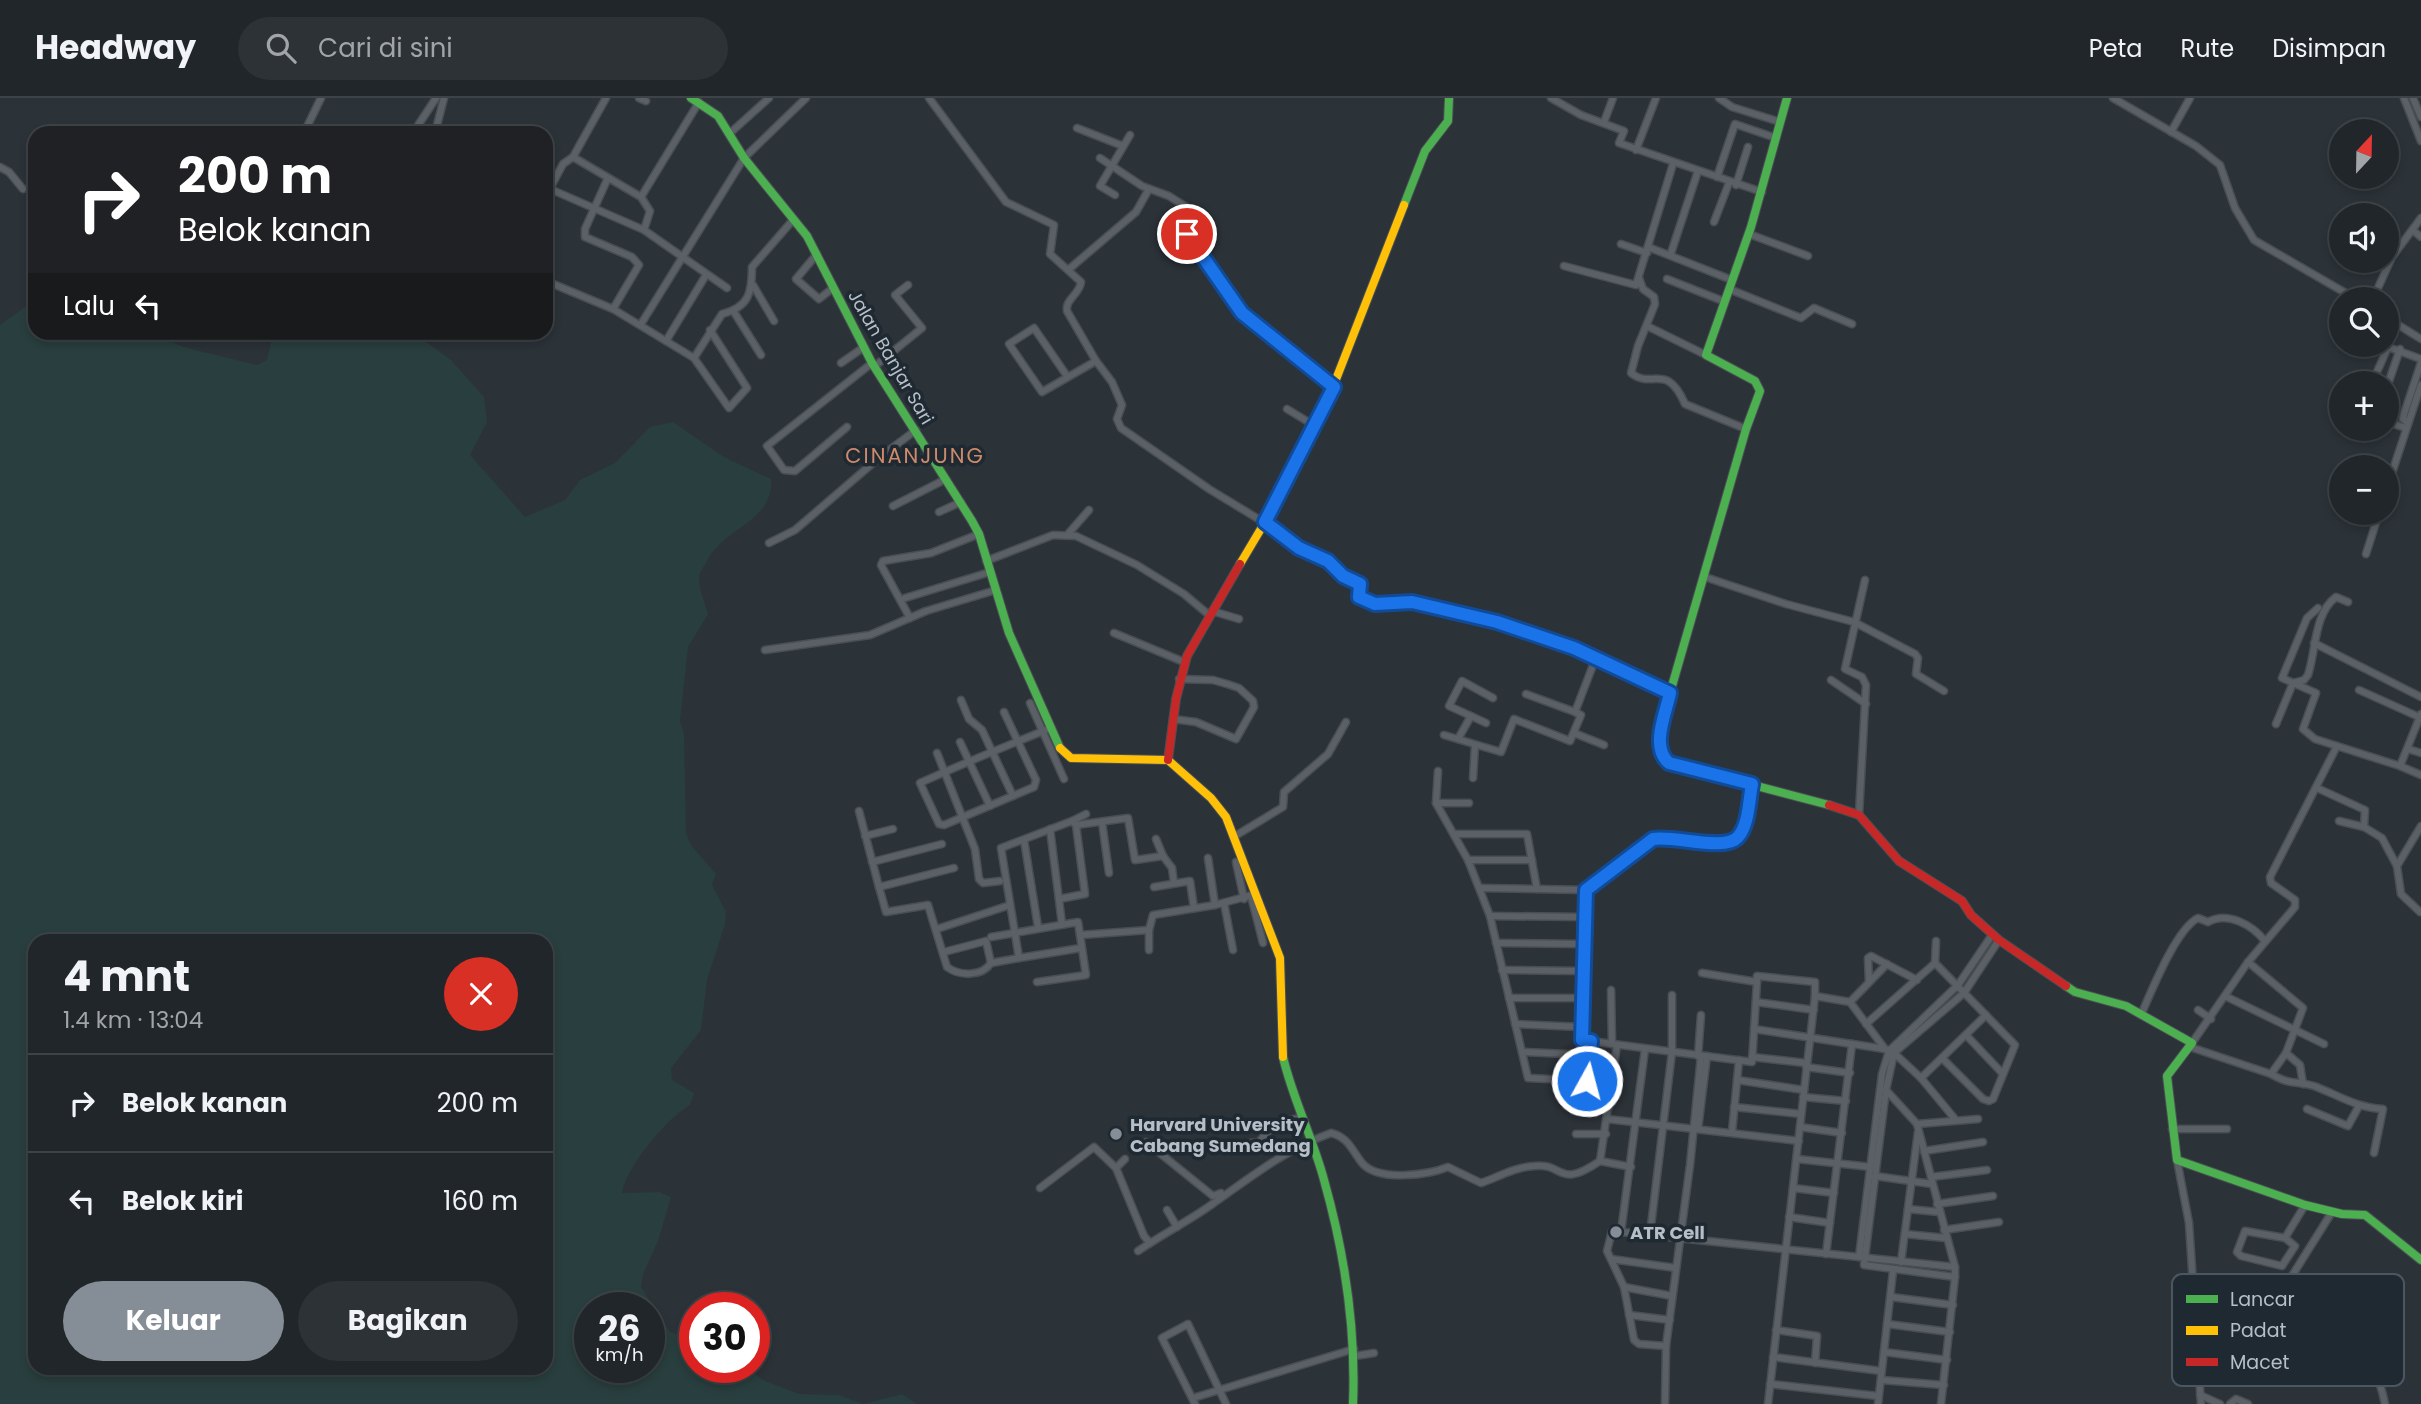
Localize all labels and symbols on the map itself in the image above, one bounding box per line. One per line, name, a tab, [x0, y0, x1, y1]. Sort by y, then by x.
north arrow	[2329, 119, 2399, 189]
pin	[1157, 204, 1217, 264]
street label: Jalan Banjar Sari	[842, 285, 940, 429]
district label: CINANJUNG	[845, 441, 985, 470]
position arrow	[1550, 1044, 1624, 1118]
place label: Harvard University Cabang Sumedang	[1130, 1112, 1311, 1158]
marker: Harvard University Cabang Sumedang	[1108, 1126, 1124, 1142]
place label: ATR Cell	[1630, 1220, 1705, 1245]
marker: ATR Cell	[1608, 1224, 1624, 1240]
legend	[2172, 1274, 2404, 1386]
text: Lancar	[2230, 1286, 2295, 1313]
speed limit sign: 30	[679, 1292, 770, 1383]
text: Padat	[2230, 1317, 2287, 1344]
text: Macet	[2230, 1349, 2290, 1376]

